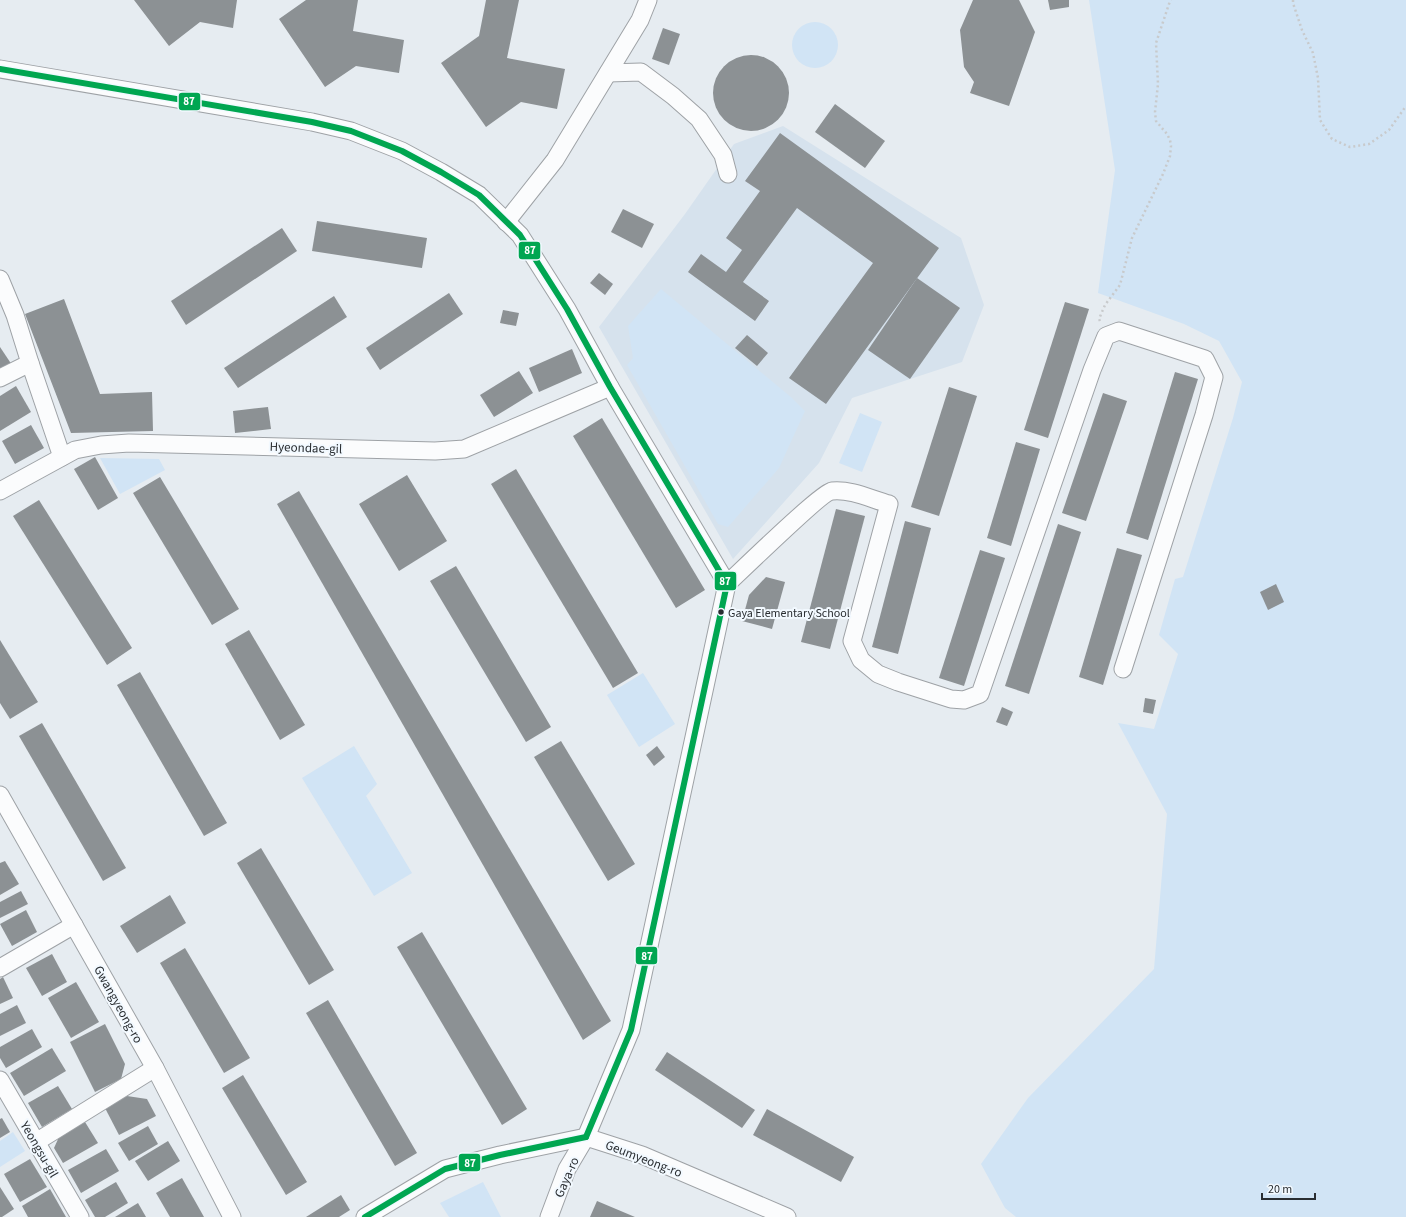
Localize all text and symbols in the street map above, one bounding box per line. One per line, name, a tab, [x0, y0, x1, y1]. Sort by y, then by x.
line badge: 87	[178, 92, 201, 111]
text: 87	[183, 94, 195, 109]
line badge: 87	[518, 241, 541, 260]
text: 87	[524, 243, 536, 258]
street label: Hyeondae-gil	[269, 438, 343, 458]
line badge: 87	[714, 571, 737, 591]
text: 87	[719, 574, 731, 589]
place label: Gaya Elementary School	[728, 605, 850, 622]
marker: Gaya Elementary School	[716, 607, 726, 617]
line badge: 87	[635, 946, 658, 965]
text: 87	[641, 949, 653, 964]
street label: Gwangyeong-ro	[89, 962, 147, 1047]
street label: Yeongsu-gil	[15, 1117, 63, 1181]
street label: Geumyeong-ro	[603, 1136, 685, 1182]
line badge: 87	[458, 1153, 481, 1172]
street label: Gaya-ro	[550, 1154, 584, 1200]
text: 87	[464, 1156, 476, 1171]
scale bar	[1262, 1175, 1315, 1201]
text: 20 m	[1268, 1181, 1292, 1198]

